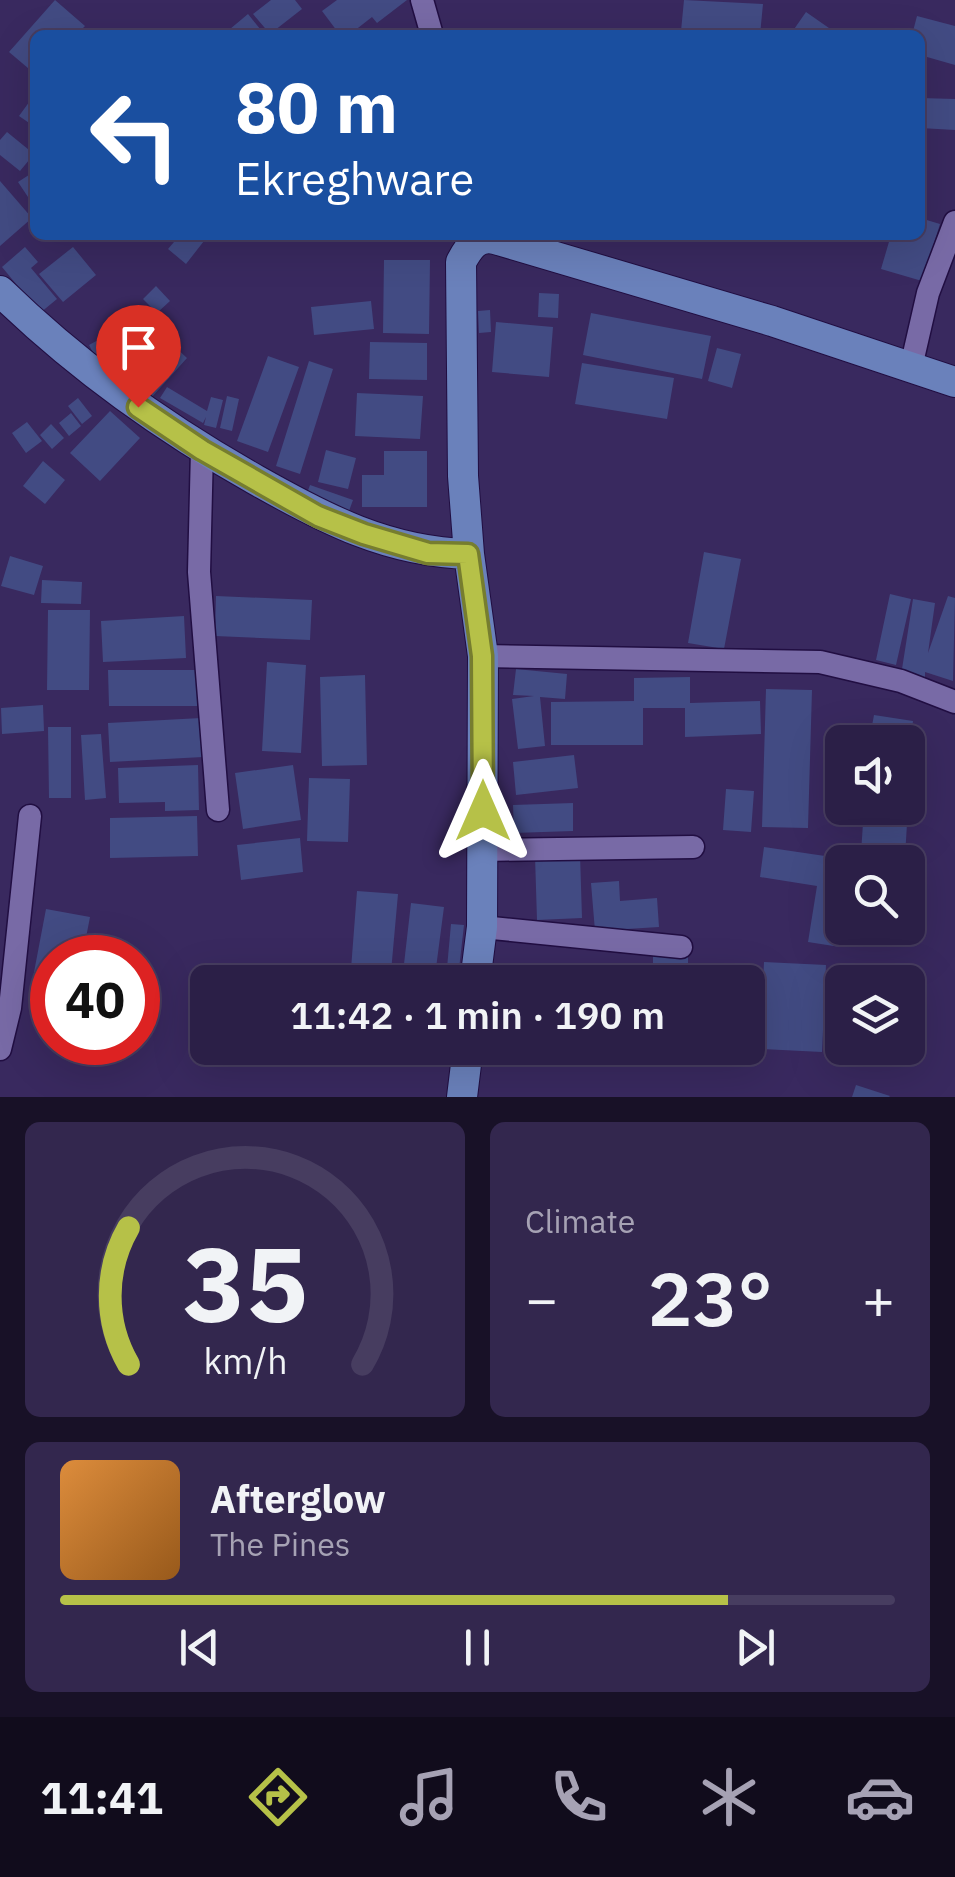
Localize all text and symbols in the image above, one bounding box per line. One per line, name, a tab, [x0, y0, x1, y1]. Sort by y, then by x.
text: 80 m	[235, 61, 398, 152]
icon: left	[70, 70, 200, 200]
text: Ekreghware	[235, 149, 474, 207]
pin	[96, 305, 181, 408]
icon: arrive	[111, 320, 166, 375]
map controls	[825, 725, 925, 1065]
button: sound	[825, 725, 925, 825]
position arrow	[431, 759, 535, 863]
button: search	[825, 845, 925, 945]
speed limit sign: 40	[30, 935, 160, 1065]
button: layers	[825, 965, 925, 1065]
text: 11:42 · 1 min · 190 m	[290, 990, 665, 1039]
text: Climate	[525, 1200, 635, 1242]
text: 35	[183, 1215, 307, 1351]
text: 23°	[647, 1249, 773, 1347]
text: −	[525, 1263, 558, 1334]
text: +	[862, 1263, 895, 1334]
text: km/h	[203, 1337, 287, 1384]
text: Afterglow	[210, 1474, 386, 1523]
text: The Pines	[210, 1523, 350, 1565]
icon: previous	[172, 1620, 227, 1675]
icon: pause	[450, 1620, 505, 1675]
icon: next	[728, 1620, 783, 1675]
icon: directions	[243, 1762, 313, 1832]
icon: music	[394, 1762, 464, 1832]
icon: phone	[544, 1762, 614, 1832]
icon: climate	[694, 1762, 764, 1832]
icon: car	[845, 1762, 915, 1832]
text: 11:41	[40, 1768, 163, 1826]

